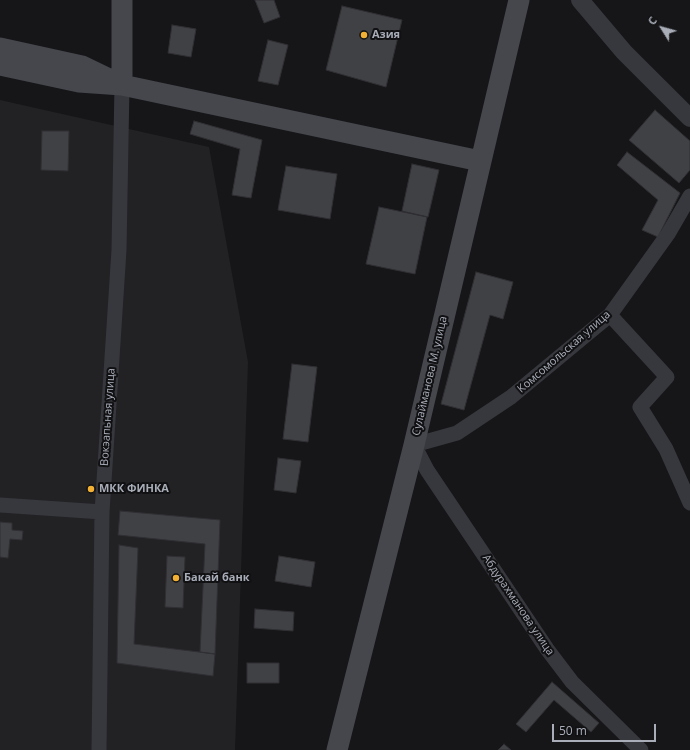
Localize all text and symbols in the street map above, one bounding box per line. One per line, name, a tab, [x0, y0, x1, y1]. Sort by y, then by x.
north arrow	[642, 8, 682, 48]
text: С	[644, 13, 660, 28]
place label: Азия	[372, 28, 400, 42]
marker: Азия	[359, 30, 369, 40]
street label: Комсомольская улица	[515, 308, 613, 396]
street label: Сулайманова М. улица	[410, 315, 450, 437]
street label: Вокэапьная улица	[98, 368, 118, 466]
place label: МКК ФИНКА	[99, 482, 169, 496]
marker: МКК ФИНКА	[86, 484, 96, 494]
street label: Абдурахманова улица	[479, 552, 557, 658]
place label: Бакай банк	[184, 571, 249, 585]
marker: Бакай банк	[171, 573, 181, 583]
scale bar	[554, 716, 658, 742]
text: 50 m	[559, 722, 587, 739]

